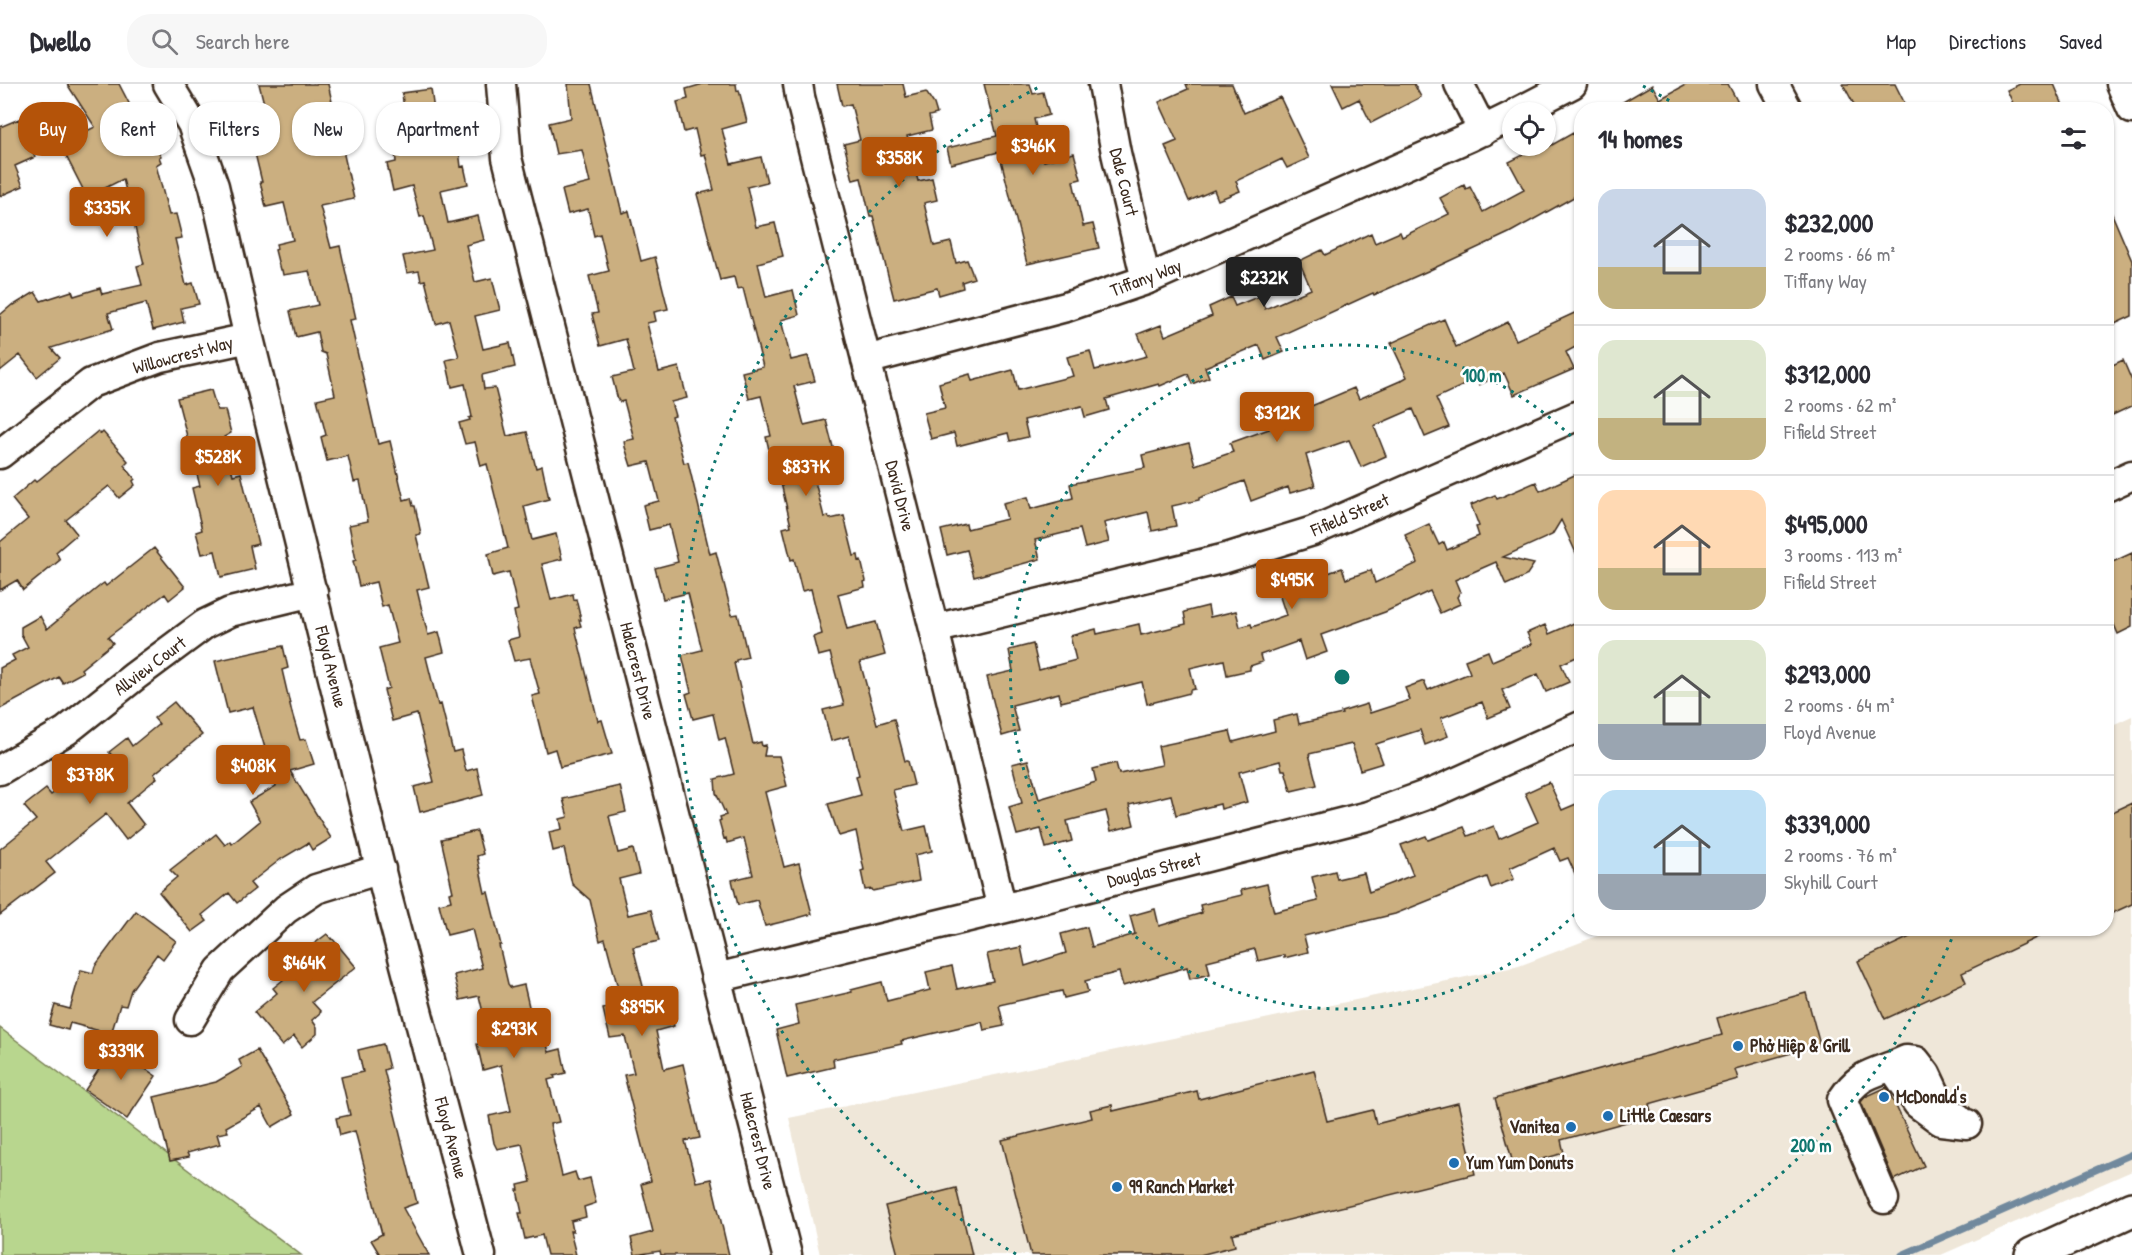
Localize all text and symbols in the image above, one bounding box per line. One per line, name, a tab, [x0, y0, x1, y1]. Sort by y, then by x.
search box	[127, 14, 547, 68]
text: Dwello	[30, 22, 91, 60]
icon: search	[148, 25, 181, 58]
text: Search here	[196, 26, 290, 56]
text: Map	[1886, 27, 1916, 56]
text: Directions	[1949, 27, 2026, 56]
text: Saved	[2059, 27, 2102, 56]
chip: Buy	[18, 102, 88, 156]
chip: Rent	[100, 102, 177, 156]
chip: Filters	[189, 102, 280, 156]
chip: New	[292, 102, 364, 156]
chip: Apartment	[376, 102, 500, 156]
map controls	[1502, 102, 1556, 156]
button: locate	[1502, 102, 1556, 156]
text: 14 homes	[1598, 121, 1683, 156]
icon: filters	[2057, 122, 2090, 155]
pin: $346K	[991, 125, 1075, 176]
text: $346K	[1010, 131, 1056, 158]
pin: $358K	[857, 137, 941, 188]
text: $358K	[876, 143, 922, 170]
street label: Dale Court	[1104, 145, 1145, 219]
pin: $335K	[65, 187, 149, 238]
text: $335K	[84, 193, 130, 220]
text: $232,000	[1784, 205, 1873, 240]
icon: home	[1646, 213, 1718, 285]
text: 2 rooms · 66 m²	[1784, 240, 1895, 267]
street label: Tiffany Way	[1107, 252, 1185, 303]
pin: $232K	[1222, 257, 1306, 308]
text: $232K	[1240, 263, 1288, 290]
text: Tiffany Way	[1784, 267, 1867, 294]
street label: Willowcrest Way	[130, 329, 236, 380]
text: $312,000	[1784, 356, 1871, 391]
text: 100 m	[1462, 363, 1502, 388]
icon: home	[1646, 364, 1718, 436]
text: 2 rooms · 62 m²	[1784, 391, 1896, 418]
pin: $312K	[1235, 392, 1319, 443]
text: $312K	[1254, 398, 1300, 425]
text: Fifield Street	[1784, 418, 1876, 445]
pin: $528K	[176, 436, 260, 487]
text: $528K	[194, 442, 242, 469]
pin: $837K	[764, 446, 848, 497]
text: $837K	[782, 452, 830, 479]
street label: David Drive	[880, 458, 921, 534]
street label: Fifield Street	[1306, 487, 1394, 543]
text: $495,000	[1784, 506, 1868, 541]
icon: home	[1646, 514, 1718, 586]
text: 3 rooms · 113 m²	[1784, 541, 1902, 568]
pin: $495K	[1250, 559, 1334, 610]
text: $495K	[1270, 565, 1314, 592]
text: Fifield Street	[1784, 568, 1876, 595]
street label: Halecrest Drive	[614, 620, 663, 722]
street label: Floyd Avenue	[309, 623, 354, 710]
street label: Allview Court	[108, 630, 192, 701]
text: $293,000	[1784, 656, 1871, 691]
icon: home	[1646, 664, 1718, 736]
centre of rings	[1332, 667, 1352, 687]
text: 2 rooms · 64 m²	[1784, 691, 1895, 718]
text: Floyd Avenue	[1784, 718, 1876, 745]
pin: $408K	[211, 745, 295, 796]
text: $408K	[230, 751, 276, 778]
pin: $378K	[48, 754, 132, 805]
text: $378K	[66, 760, 114, 787]
text: $339,000	[1784, 806, 1870, 841]
icon: home	[1646, 814, 1718, 886]
text: 2 rooms · 76 m²	[1784, 841, 1897, 868]
street label: Douglas Street	[1104, 846, 1204, 893]
text: Skyhill Court	[1784, 868, 1878, 895]
pin: $464K	[262, 942, 346, 993]
text: $464K	[282, 948, 326, 975]
pin: $895K	[600, 986, 684, 1037]
text: $895K	[619, 992, 665, 1019]
pin: $293K	[472, 1008, 556, 1059]
text: $293K	[491, 1014, 537, 1041]
pin: $339K	[79, 1030, 163, 1081]
place label: Phở Hiệp & Grill	[1750, 1033, 1851, 1059]
text: $339K	[98, 1036, 144, 1063]
marker: Phở Hiệp & Grill	[1731, 1039, 1745, 1053]
place label: McDonald's	[1896, 1084, 1966, 1109]
street label: Halecrest Drive	[734, 1090, 783, 1192]
marker: McDonald's	[1877, 1090, 1891, 1104]
street label: Floyd Avenue	[428, 1093, 474, 1181]
place label: Little Caesars	[1620, 1103, 1711, 1128]
marker: Little Caesars	[1601, 1109, 1615, 1123]
place label: Vanitea	[1509, 1114, 1560, 1139]
marker: Vanitea	[1564, 1120, 1578, 1134]
text: 200 m	[1791, 1133, 1831, 1158]
place label: Yum Yum Donuts	[1466, 1150, 1573, 1175]
marker: Yum Yum Donuts	[1447, 1156, 1461, 1170]
place label: 99 Ranch Market	[1129, 1174, 1235, 1199]
marker: 99 Ranch Market	[1110, 1180, 1124, 1194]

